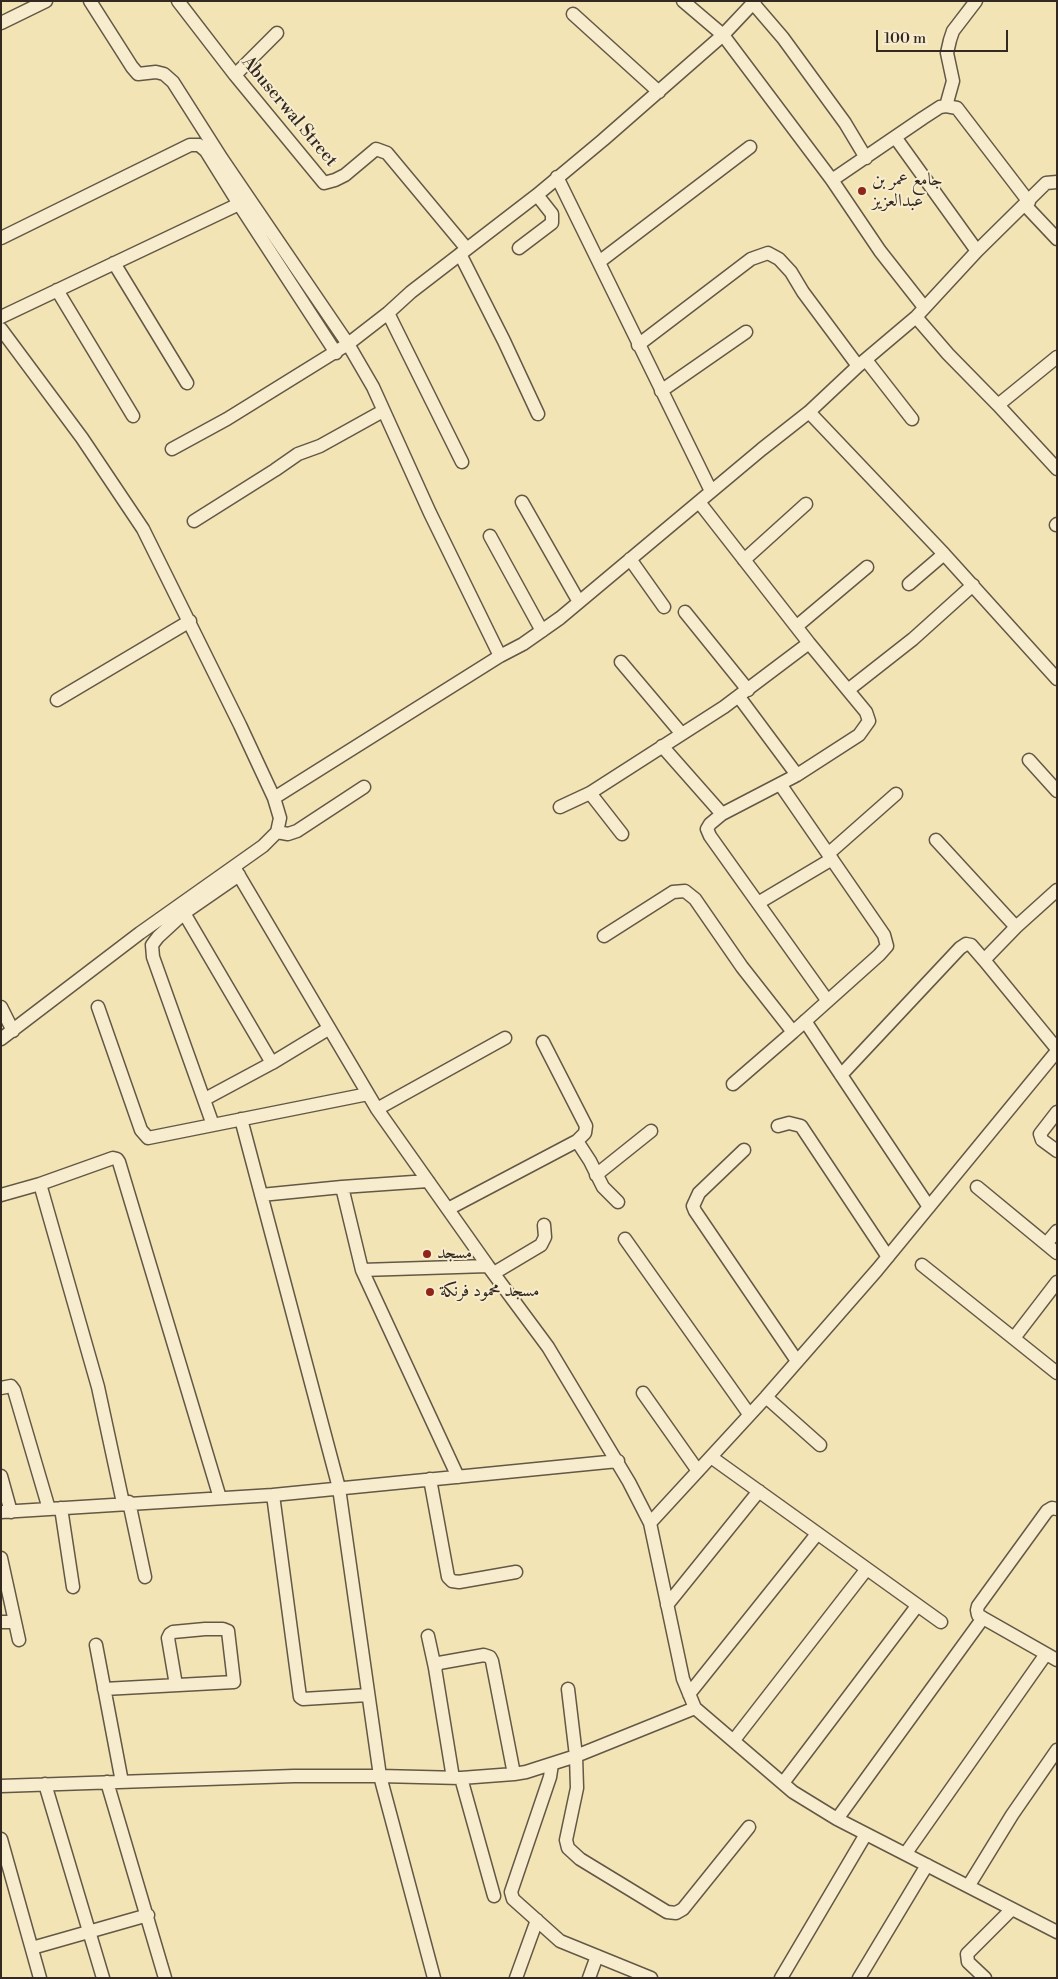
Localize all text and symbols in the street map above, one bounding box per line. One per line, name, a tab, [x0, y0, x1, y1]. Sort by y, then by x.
scale bar	[878, 20, 1010, 52]
text: 100 m	[884, 29, 926, 48]
street label: Abuserwal Street	[237, 52, 341, 172]
place label: جامع عمر بن عبدالعزيز	[872, 170, 943, 212]
marker: جامع عمر بن عبدالعزيز	[856, 185, 868, 197]
place label: مسجد	[437, 1243, 472, 1265]
marker: مسجد	[421, 1248, 433, 1260]
place label: مسجد محمود فرنكة	[440, 1281, 539, 1303]
marker: مسجد محمود فرنكة	[424, 1286, 436, 1298]

